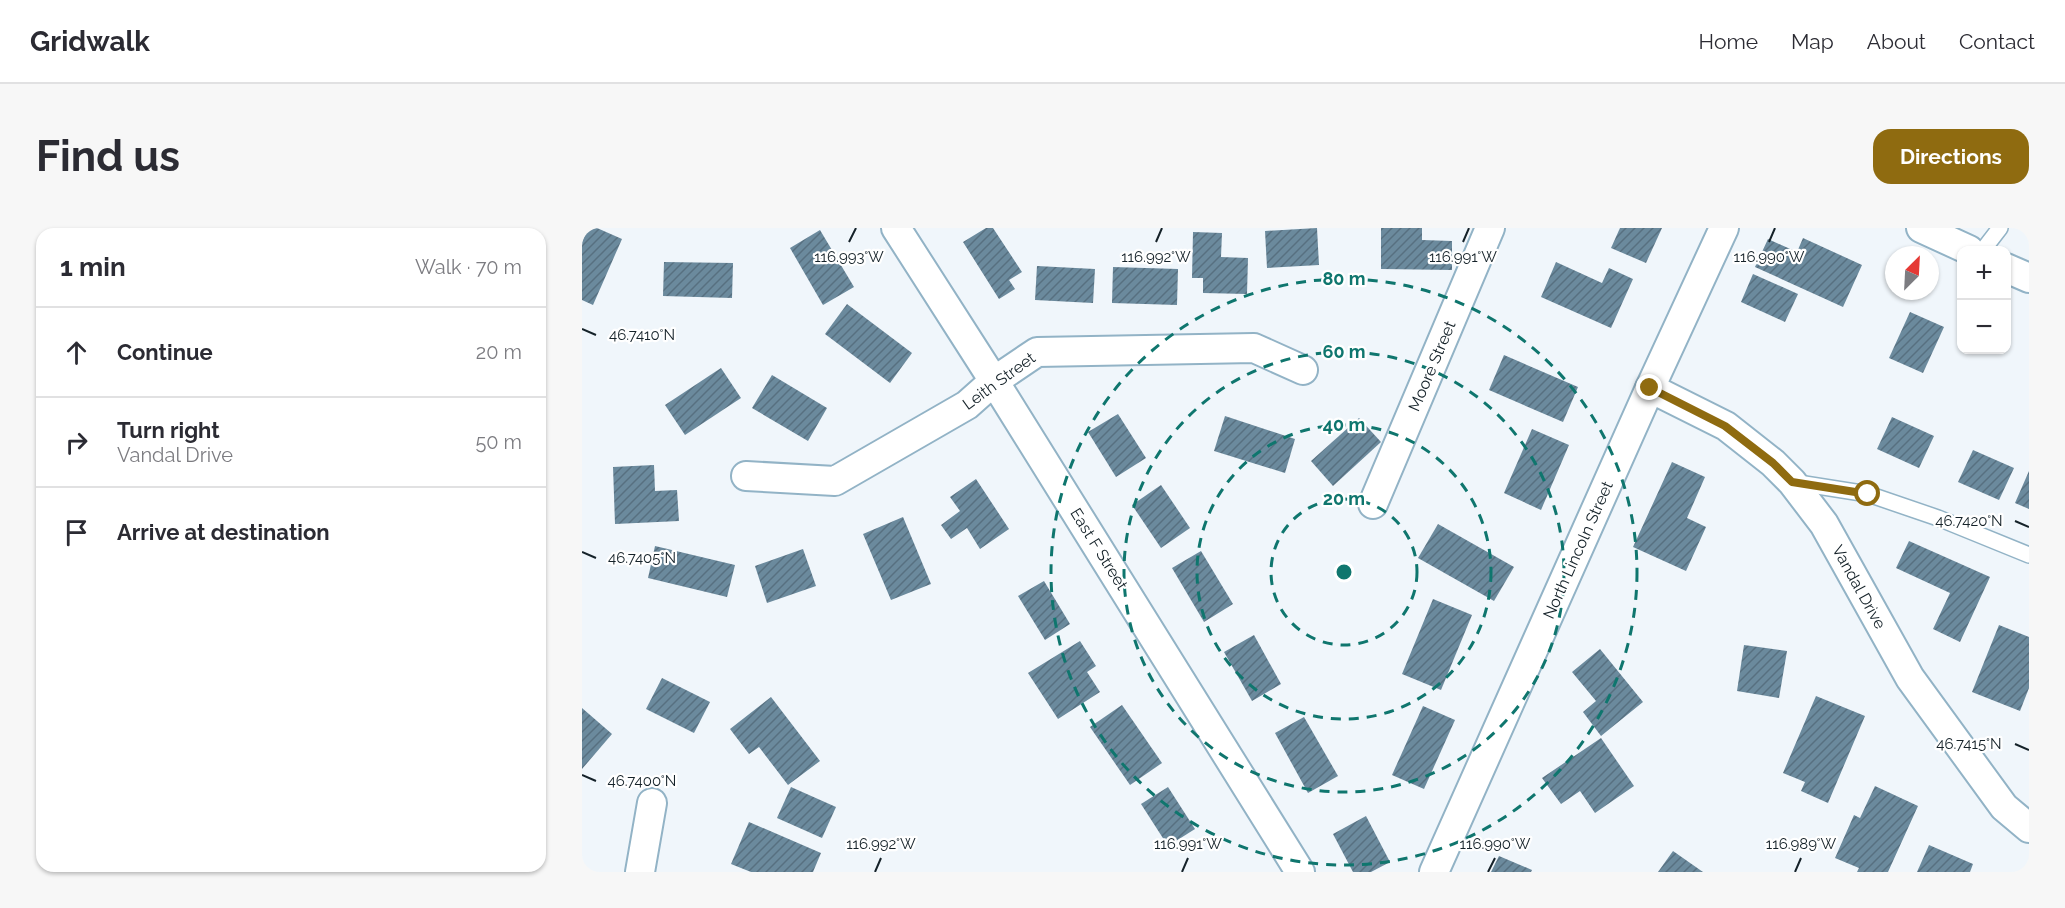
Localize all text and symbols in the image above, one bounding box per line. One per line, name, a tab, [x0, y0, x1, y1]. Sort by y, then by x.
text: Gridwalk	[30, 25, 150, 58]
text: Home	[1699, 29, 1758, 54]
text: Map	[1791, 29, 1834, 54]
text: About	[1867, 29, 1926, 54]
text: Contact	[1959, 29, 2035, 54]
button: Directions	[1873, 129, 2029, 184]
text: Find us	[36, 132, 180, 181]
north arrow	[1885, 246, 1939, 300]
map controls	[1957, 246, 2011, 354]
button: +	[1957, 246, 2011, 300]
text: 116.993°W	[814, 248, 884, 266]
text: 116.992°W	[1121, 248, 1191, 266]
text: 116.991°W	[1429, 248, 1497, 266]
text: 116.990°W	[1734, 248, 1805, 266]
text: 1 min	[60, 252, 126, 282]
text: Walk · 70 m	[415, 255, 522, 279]
text: 80 m	[1322, 268, 1366, 289]
button: −	[1957, 300, 2011, 354]
street label: Moore Street	[1404, 317, 1460, 414]
text: 46.7410°N	[609, 326, 675, 344]
icon: ahead	[60, 336, 93, 369]
text: Continue	[117, 339, 213, 365]
text: 20 m	[476, 340, 522, 364]
text: 60 m	[1322, 341, 1366, 362]
street label: Leith Street	[959, 348, 1040, 414]
route end	[1636, 374, 1662, 400]
text: 40 m	[1323, 414, 1365, 435]
text: Turn right	[117, 417, 220, 443]
icon: right	[60, 426, 93, 459]
text: 50 m	[475, 430, 522, 454]
text: Vandal Drive	[117, 443, 233, 467]
street label: North Lincoln Street	[1539, 478, 1617, 622]
route start	[1854, 480, 1880, 506]
text: 20 m	[1323, 488, 1365, 509]
street label: East F Street	[1066, 504, 1132, 594]
text: 46.7420°N	[1935, 512, 2003, 530]
icon: arrive	[60, 516, 93, 549]
text: Arrive at destination	[117, 519, 330, 545]
street label: Vandal Drive	[1828, 542, 1890, 632]
text: 46.7405°N	[608, 549, 676, 567]
centre of rings	[1334, 562, 1354, 582]
text: 46.7415°N	[1936, 735, 2002, 753]
text: 46.7400°N	[608, 772, 676, 790]
text: 116.992°W	[846, 835, 916, 853]
text: 116.991°W	[1154, 835, 1222, 853]
text: 116.990°W	[1460, 835, 1531, 853]
text: 116.989°W	[1766, 835, 1836, 853]

